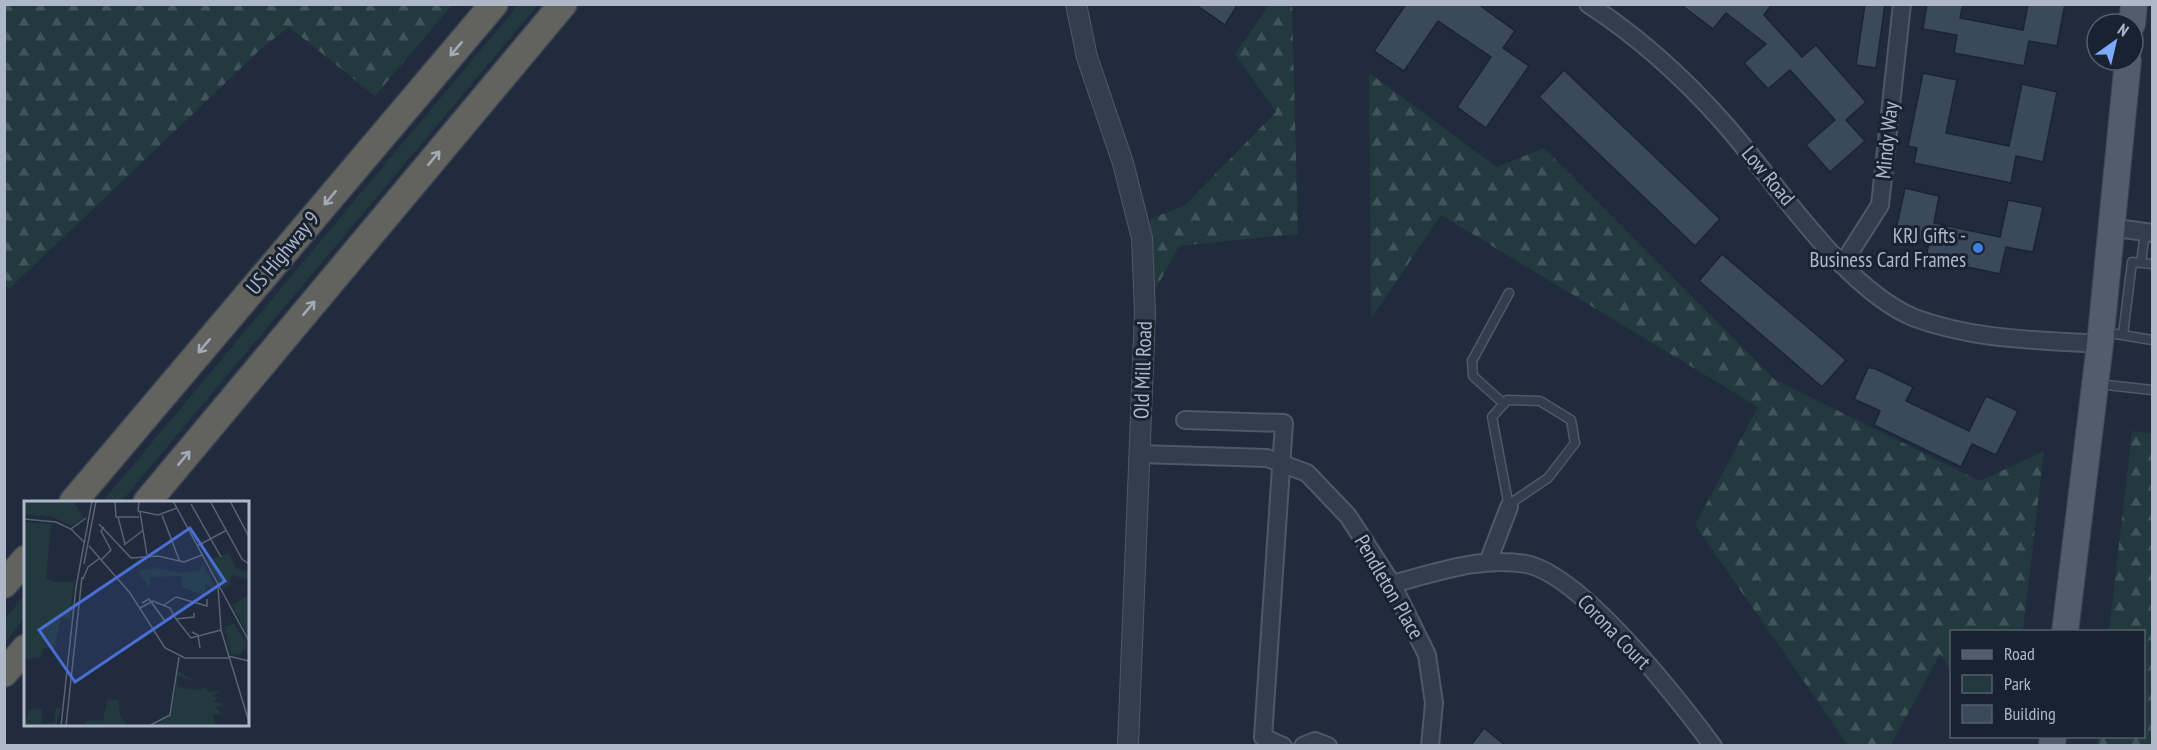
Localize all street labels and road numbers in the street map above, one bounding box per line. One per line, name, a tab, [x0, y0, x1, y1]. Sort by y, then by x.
street label: Mindy Way	[1869, 100, 1904, 180]
street label: Low Road	[1736, 141, 1801, 211]
street label: US Highway 9	[240, 206, 325, 300]
street label: Old Mill Road	[1127, 321, 1158, 419]
street label: Pendleton Place	[1349, 530, 1430, 644]
street label: Corona Court	[1572, 588, 1657, 675]

